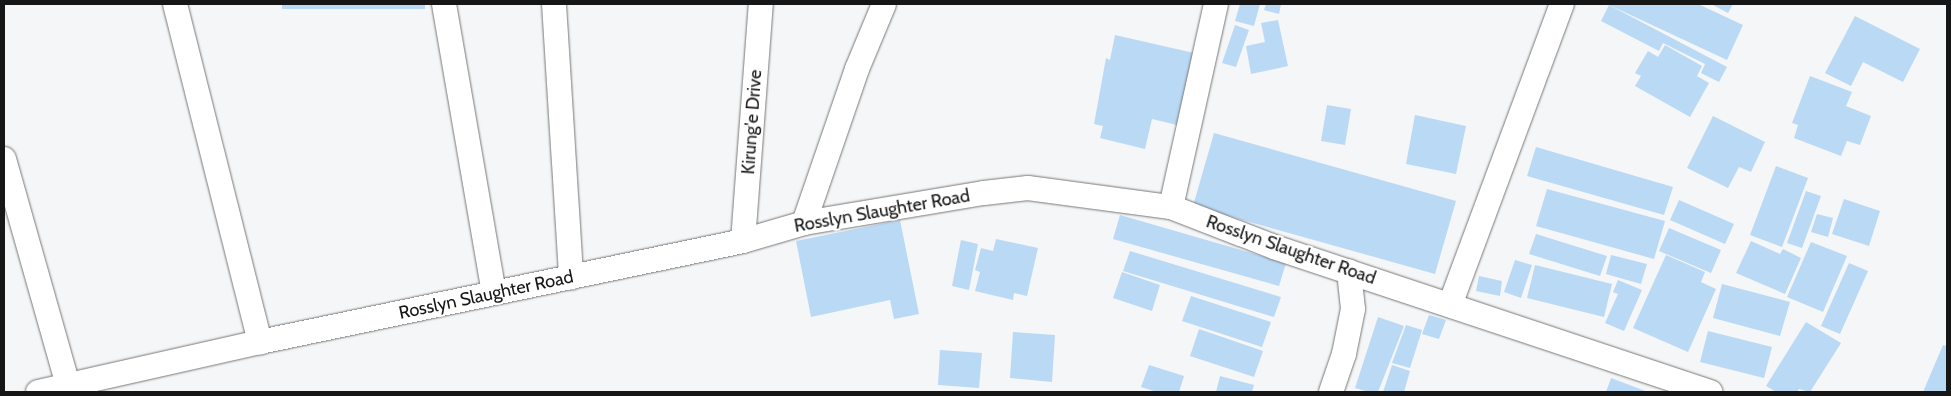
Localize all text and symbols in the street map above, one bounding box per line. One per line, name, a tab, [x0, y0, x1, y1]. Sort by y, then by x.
street label: Kirung'e Drive	[738, 69, 766, 175]
street label: Rosslyn Slaughter Road	[793, 185, 971, 237]
street label: Rosslyn Slaughter Road	[1203, 211, 1379, 289]
street label: Rosslyn Slaughter Road	[397, 266, 575, 324]

